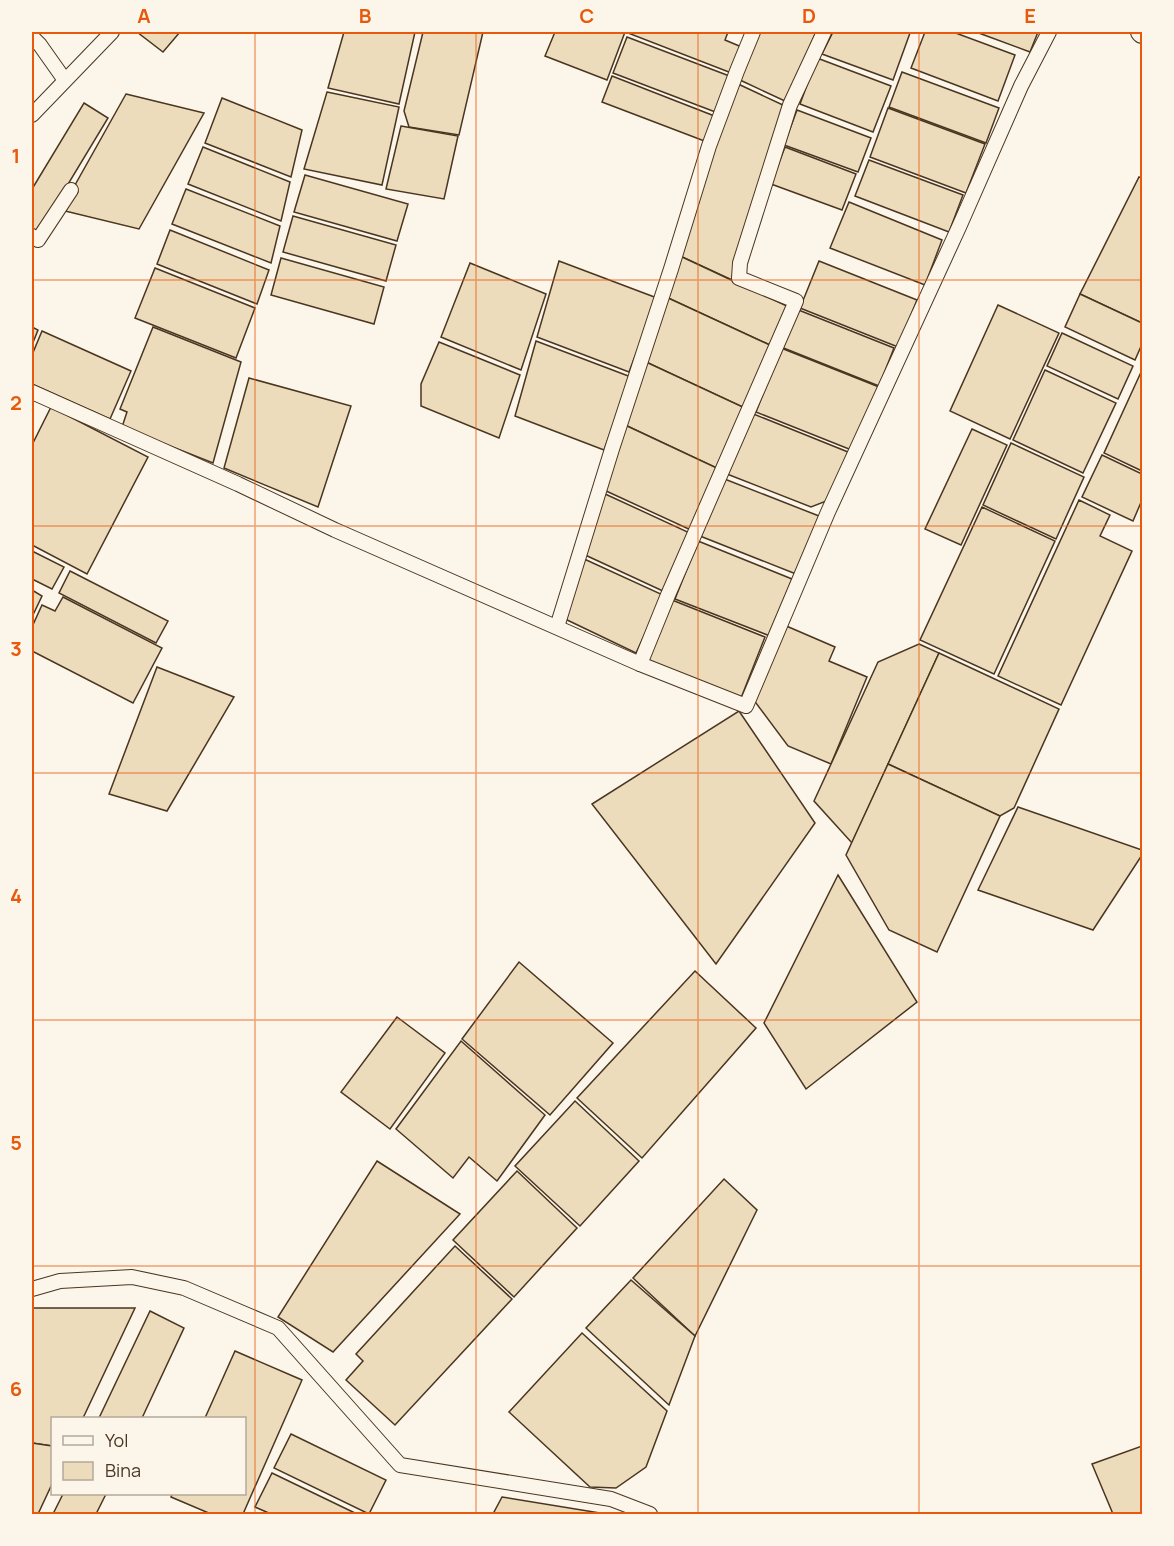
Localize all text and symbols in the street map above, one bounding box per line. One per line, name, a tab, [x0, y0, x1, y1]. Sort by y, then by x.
text: A	[137, 2, 151, 29]
text: B	[359, 2, 372, 29]
text: C	[580, 2, 594, 29]
text: D	[802, 2, 816, 29]
text: E	[1024, 2, 1036, 29]
text: 1	[12, 142, 20, 169]
text: 2	[10, 389, 22, 416]
text: 3	[10, 635, 22, 662]
text: 4	[10, 882, 22, 909]
text: 5	[10, 1129, 22, 1156]
text: 6	[10, 1375, 22, 1402]
legend	[51, 1417, 246, 1495]
text: Yol	[105, 1428, 128, 1452]
text: Bina	[105, 1458, 141, 1482]

